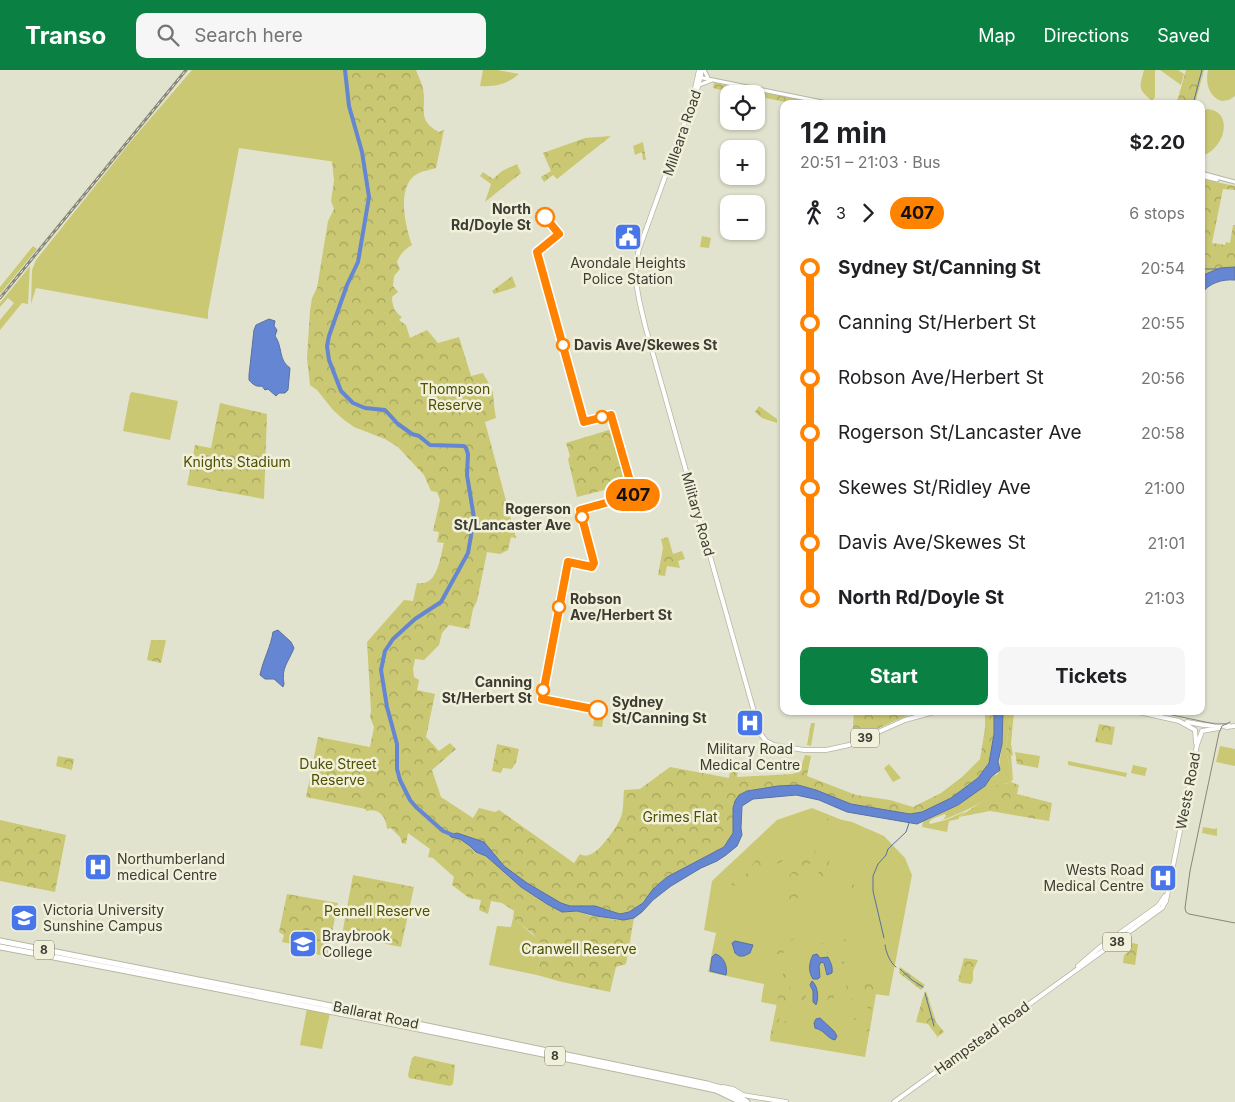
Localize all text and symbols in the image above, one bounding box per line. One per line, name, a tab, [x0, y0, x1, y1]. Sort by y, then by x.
search box	[136, 13, 486, 58]
text: Transo	[25, 21, 106, 50]
icon: search	[154, 21, 182, 49]
text: Search here	[194, 24, 303, 47]
text: Map	[978, 25, 1016, 46]
text: Directions	[1044, 25, 1129, 46]
text: Saved	[1157, 25, 1210, 46]
map controls	[720, 85, 765, 240]
button: locate	[720, 85, 765, 130]
street label: Milleara Road	[659, 88, 704, 178]
text: 12 min	[800, 116, 887, 150]
text: $2.20	[1129, 131, 1185, 154]
button: +	[720, 140, 765, 185]
text: 20:51 – 21:03 · Bus	[800, 152, 941, 172]
button: −	[720, 195, 765, 240]
icon: walk	[800, 199, 828, 227]
icon: forward	[854, 199, 882, 227]
place label: North Rd/Doyle St	[451, 200, 531, 233]
text: 407	[900, 202, 934, 223]
text: 3	[836, 203, 846, 223]
text: 6 stops	[1129, 203, 1185, 223]
marker: North Rd/Doyle St	[535, 207, 555, 227]
public building icon: Avondale Heights Police Station	[613, 222, 643, 252]
place label: Avondale Heights Police Station	[570, 254, 686, 287]
text: Sydney St/Canning St	[838, 256, 1041, 279]
text: 20:54	[1140, 258, 1185, 278]
text: Canning St/Herbert St	[838, 311, 1036, 334]
text: 20:55	[1141, 313, 1185, 333]
place label: Davis Ave/Skewes St	[574, 336, 717, 353]
marker: Davis Ave/Skewes St	[556, 338, 570, 352]
text: Robson Ave/Herbert St	[838, 366, 1044, 389]
text: 20:56	[1141, 368, 1185, 388]
park label: Thompson Reserve	[420, 380, 490, 413]
unlabelled marker	[595, 410, 609, 424]
text: Rogerson St/Lancaster Ave	[838, 421, 1082, 444]
text: 20:58	[1141, 423, 1185, 443]
park label: Knights Stadium	[183, 453, 291, 470]
street label: Military Road	[678, 470, 719, 558]
text: Skewes St/Ridley Ave	[838, 476, 1031, 499]
text: 21:00	[1144, 478, 1185, 498]
line badge: 407	[604, 479, 662, 511]
text: 407	[616, 484, 650, 505]
place label: Rogerson St/Lancaster Ave	[454, 500, 571, 533]
marker: Rogerson St/Lancaster Ave	[575, 510, 589, 524]
text: Davis Ave/Skewes St	[838, 531, 1026, 554]
text: 21:01	[1148, 533, 1185, 553]
text: North Rd/Doyle St	[838, 586, 1004, 609]
text: 21:03	[1144, 588, 1185, 608]
place label: Robson Ave/Herbert St	[570, 590, 672, 623]
marker: Robson Ave/Herbert St	[552, 600, 566, 614]
button: Start	[800, 647, 988, 705]
button: Tickets	[998, 647, 1185, 705]
place label: Canning St/Herbert St	[442, 673, 532, 706]
marker: Canning St/Herbert St	[536, 683, 550, 697]
place label: Sydney St/Canning St	[612, 693, 707, 726]
marker: Sydney St/Canning St	[588, 700, 608, 720]
hospital icon: Military Road Medical Centre	[735, 708, 765, 738]
road number: 39	[851, 728, 879, 748]
place label: Military Road Medical Centre	[700, 740, 800, 773]
street label: Wests Road	[1172, 751, 1203, 831]
park label: Duke Street Reserve	[299, 755, 377, 788]
park label: Grimes Flat	[642, 808, 718, 825]
place label: Northumberland medical Centre	[117, 850, 225, 883]
hospital icon: Northumberland medical Centre	[83, 852, 113, 882]
place label: Wests Road Medical Centre	[1043, 861, 1144, 894]
hospital icon: Wests Road Medical Centre	[1148, 863, 1178, 893]
place label: Victoria University Sunshine Campus	[43, 901, 164, 934]
park label: Pennell Reserve	[324, 902, 430, 919]
school or university icon: Victoria University Sunshine Campus	[9, 903, 39, 933]
place label: Braybrook College	[322, 927, 390, 960]
school or university icon: Braybrook College	[288, 929, 318, 959]
road number: 38	[1103, 932, 1131, 952]
road number: 8	[34, 940, 54, 960]
park label: Cranwell Reserve	[521, 940, 637, 957]
street label: Ballarat Road	[332, 997, 420, 1032]
street label: Hampstead Road	[931, 997, 1033, 1078]
road number: 8	[545, 1046, 565, 1066]

